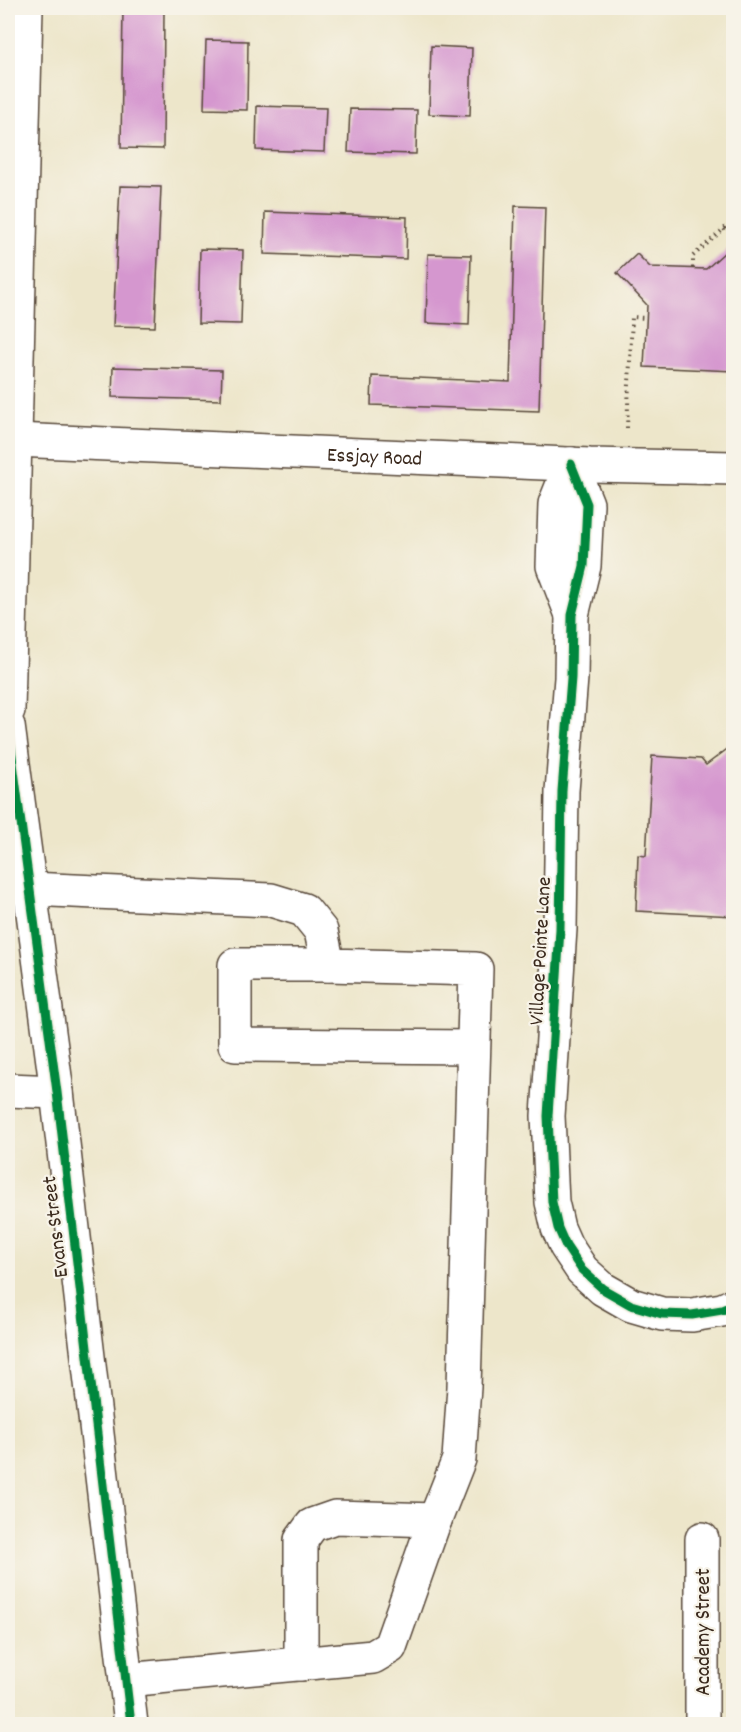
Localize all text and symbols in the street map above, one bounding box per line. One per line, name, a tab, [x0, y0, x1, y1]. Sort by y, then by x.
street label: Essjay Road	[326, 442, 423, 476]
street label: Village Pointe Lane	[523, 876, 561, 1026]
street label: Evans Street	[36, 1174, 78, 1279]
street label: Academy Street	[690, 1568, 720, 1696]

